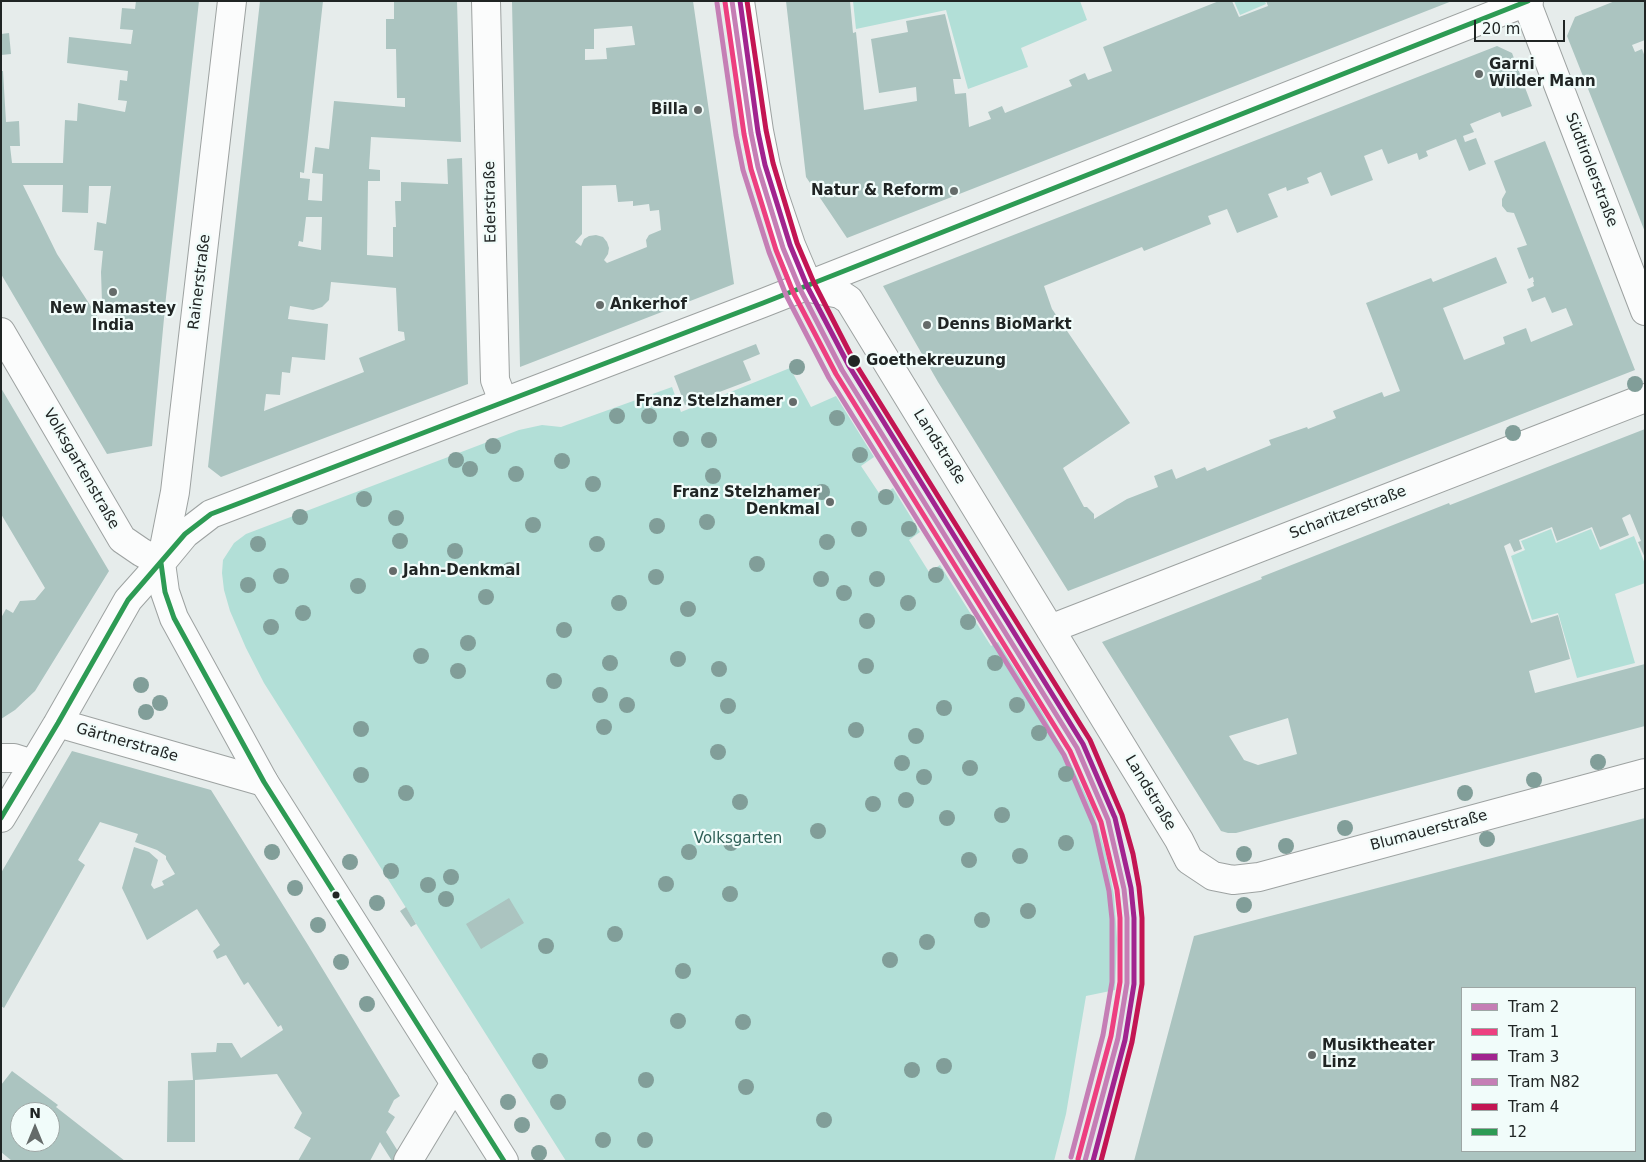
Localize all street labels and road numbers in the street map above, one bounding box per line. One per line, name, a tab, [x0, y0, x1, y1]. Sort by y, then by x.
street label: Südtirolerstraße	[1561, 110, 1621, 230]
street label: Ederstraße	[481, 161, 501, 243]
street label: Rainerstraße	[185, 233, 215, 331]
street label: Volksgartenstraße	[39, 406, 123, 532]
street label: Landstraße	[909, 406, 969, 488]
street label: Scharitzerstraße	[1287, 482, 1409, 544]
street label: Gärtnerstraße	[74, 720, 180, 766]
street label: Landstraße	[1121, 752, 1179, 834]
street label: Blumauerstraße	[1369, 807, 1489, 855]

